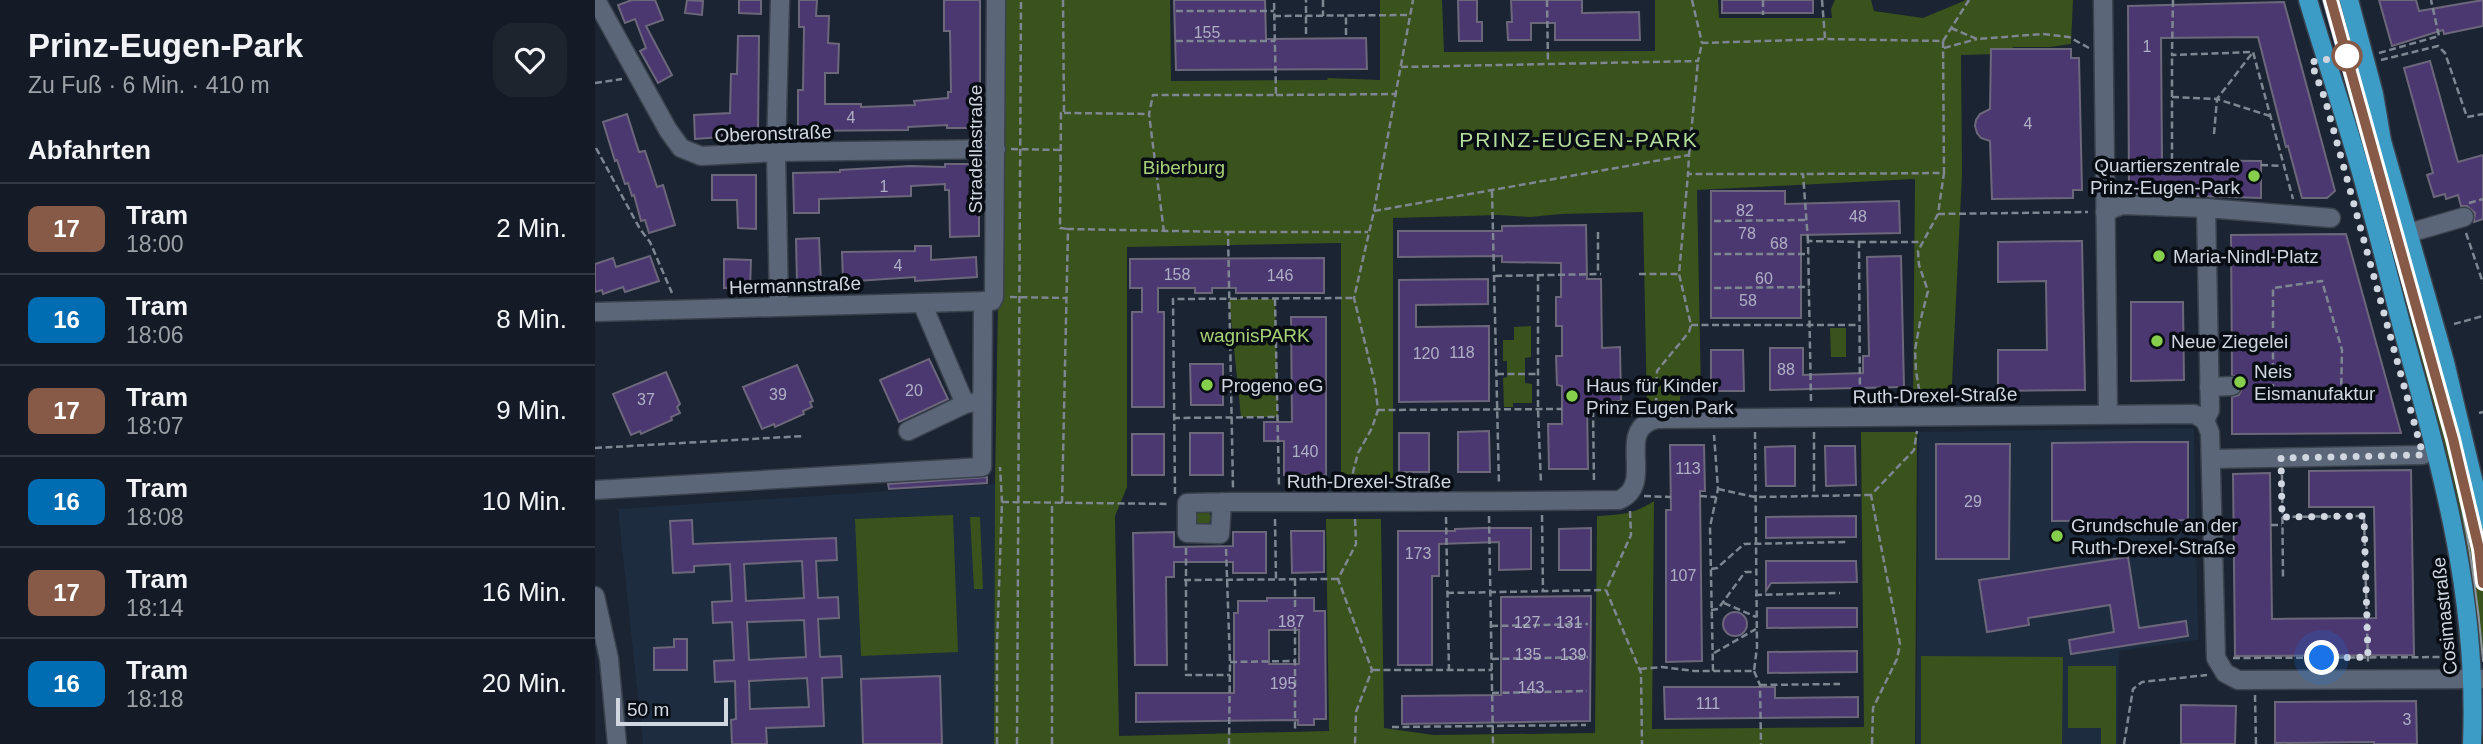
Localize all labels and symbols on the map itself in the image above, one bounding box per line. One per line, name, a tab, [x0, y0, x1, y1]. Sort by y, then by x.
house number: 155	[1194, 24, 1220, 41]
house number: 1	[2143, 38, 2152, 55]
unlabelled marker	[2332, 41, 2362, 71]
street label: Stradellastraße	[965, 85, 986, 213]
house number: 4	[847, 109, 856, 126]
house number: 4	[2024, 115, 2033, 132]
street label: Oberonstraße	[714, 121, 832, 146]
district label: PRINZ-EUGEN-PARK	[1459, 128, 1699, 151]
place label: Quartierszentrale Prinz-Eugen-Park	[2090, 155, 2240, 198]
park label: Biberburg	[1143, 157, 1225, 178]
marker: Quartierszentrale Prinz-Eugen-Park	[2246, 168, 2262, 184]
house number: 1	[880, 178, 889, 195]
house number: 82	[1736, 202, 1754, 219]
house number: 48	[1849, 208, 1867, 225]
house number: 78	[1738, 225, 1756, 242]
house number: 68	[1770, 235, 1788, 252]
place label: Maria-Nindl-Platz	[2173, 246, 2319, 267]
marker: Maria-Nindl-Platz	[2151, 248, 2167, 264]
house number: 4	[894, 257, 903, 274]
house number: 158	[1164, 266, 1190, 283]
house number: 146	[1267, 267, 1293, 284]
house number: 60	[1755, 270, 1773, 287]
street label: Hermannstraße	[729, 273, 861, 298]
house number: 58	[1739, 292, 1757, 309]
park label: wagnisPARK	[1199, 325, 1310, 346]
place label: Neue Ziegelei	[2171, 331, 2288, 352]
marker: Neue Ziegelei	[2149, 333, 2165, 349]
house number: 118	[1449, 344, 1475, 361]
house number: 120	[1413, 345, 1439, 362]
house number: 88	[1777, 361, 1795, 378]
place label: Neis Eismanufaktur	[2254, 361, 2376, 404]
marker: Neis Eismanufaktur	[2232, 374, 2248, 390]
place label: Progeno eG	[1221, 375, 1323, 396]
place label: Haus für Kinder Prinz Eugen Park	[1586, 375, 1734, 418]
marker: Progeno eG	[1199, 377, 1215, 393]
house number: 20	[905, 382, 923, 399]
street label: Ruth-Drexel-Straße	[1852, 384, 2018, 407]
house number: 39	[769, 386, 787, 403]
marker: Haus für Kinder Prinz Eugen Park	[1564, 388, 1580, 404]
house number: 37	[637, 391, 655, 408]
house number: 140	[1292, 443, 1318, 460]
house number: 113	[1675, 460, 1701, 477]
street label: Ruth-Drexel-Straße	[1287, 471, 1451, 492]
house number: 29	[1964, 493, 1982, 510]
place label: Grundschule an der Ruth-Drexel-Straße	[2071, 515, 2239, 558]
marker: Grundschule an der Ruth-Drexel-Straße	[2049, 528, 2065, 544]
house number: 173	[1405, 545, 1431, 562]
street label: Cosimastraße	[2428, 556, 2461, 676]
house number: 107	[1670, 567, 1696, 584]
house number: 187	[1278, 613, 1304, 630]
house number: 127	[1514, 614, 1540, 631]
house number: 131	[1556, 614, 1582, 631]
your location	[2304, 640, 2339, 675]
house number: 135	[1515, 646, 1541, 663]
house number: 139	[1560, 646, 1586, 663]
house number: 195	[1270, 675, 1296, 692]
house number: 143	[1518, 679, 1544, 696]
scale bar	[616, 695, 728, 727]
house number: 111	[1696, 695, 1720, 712]
house number: 3	[2403, 711, 2412, 728]

